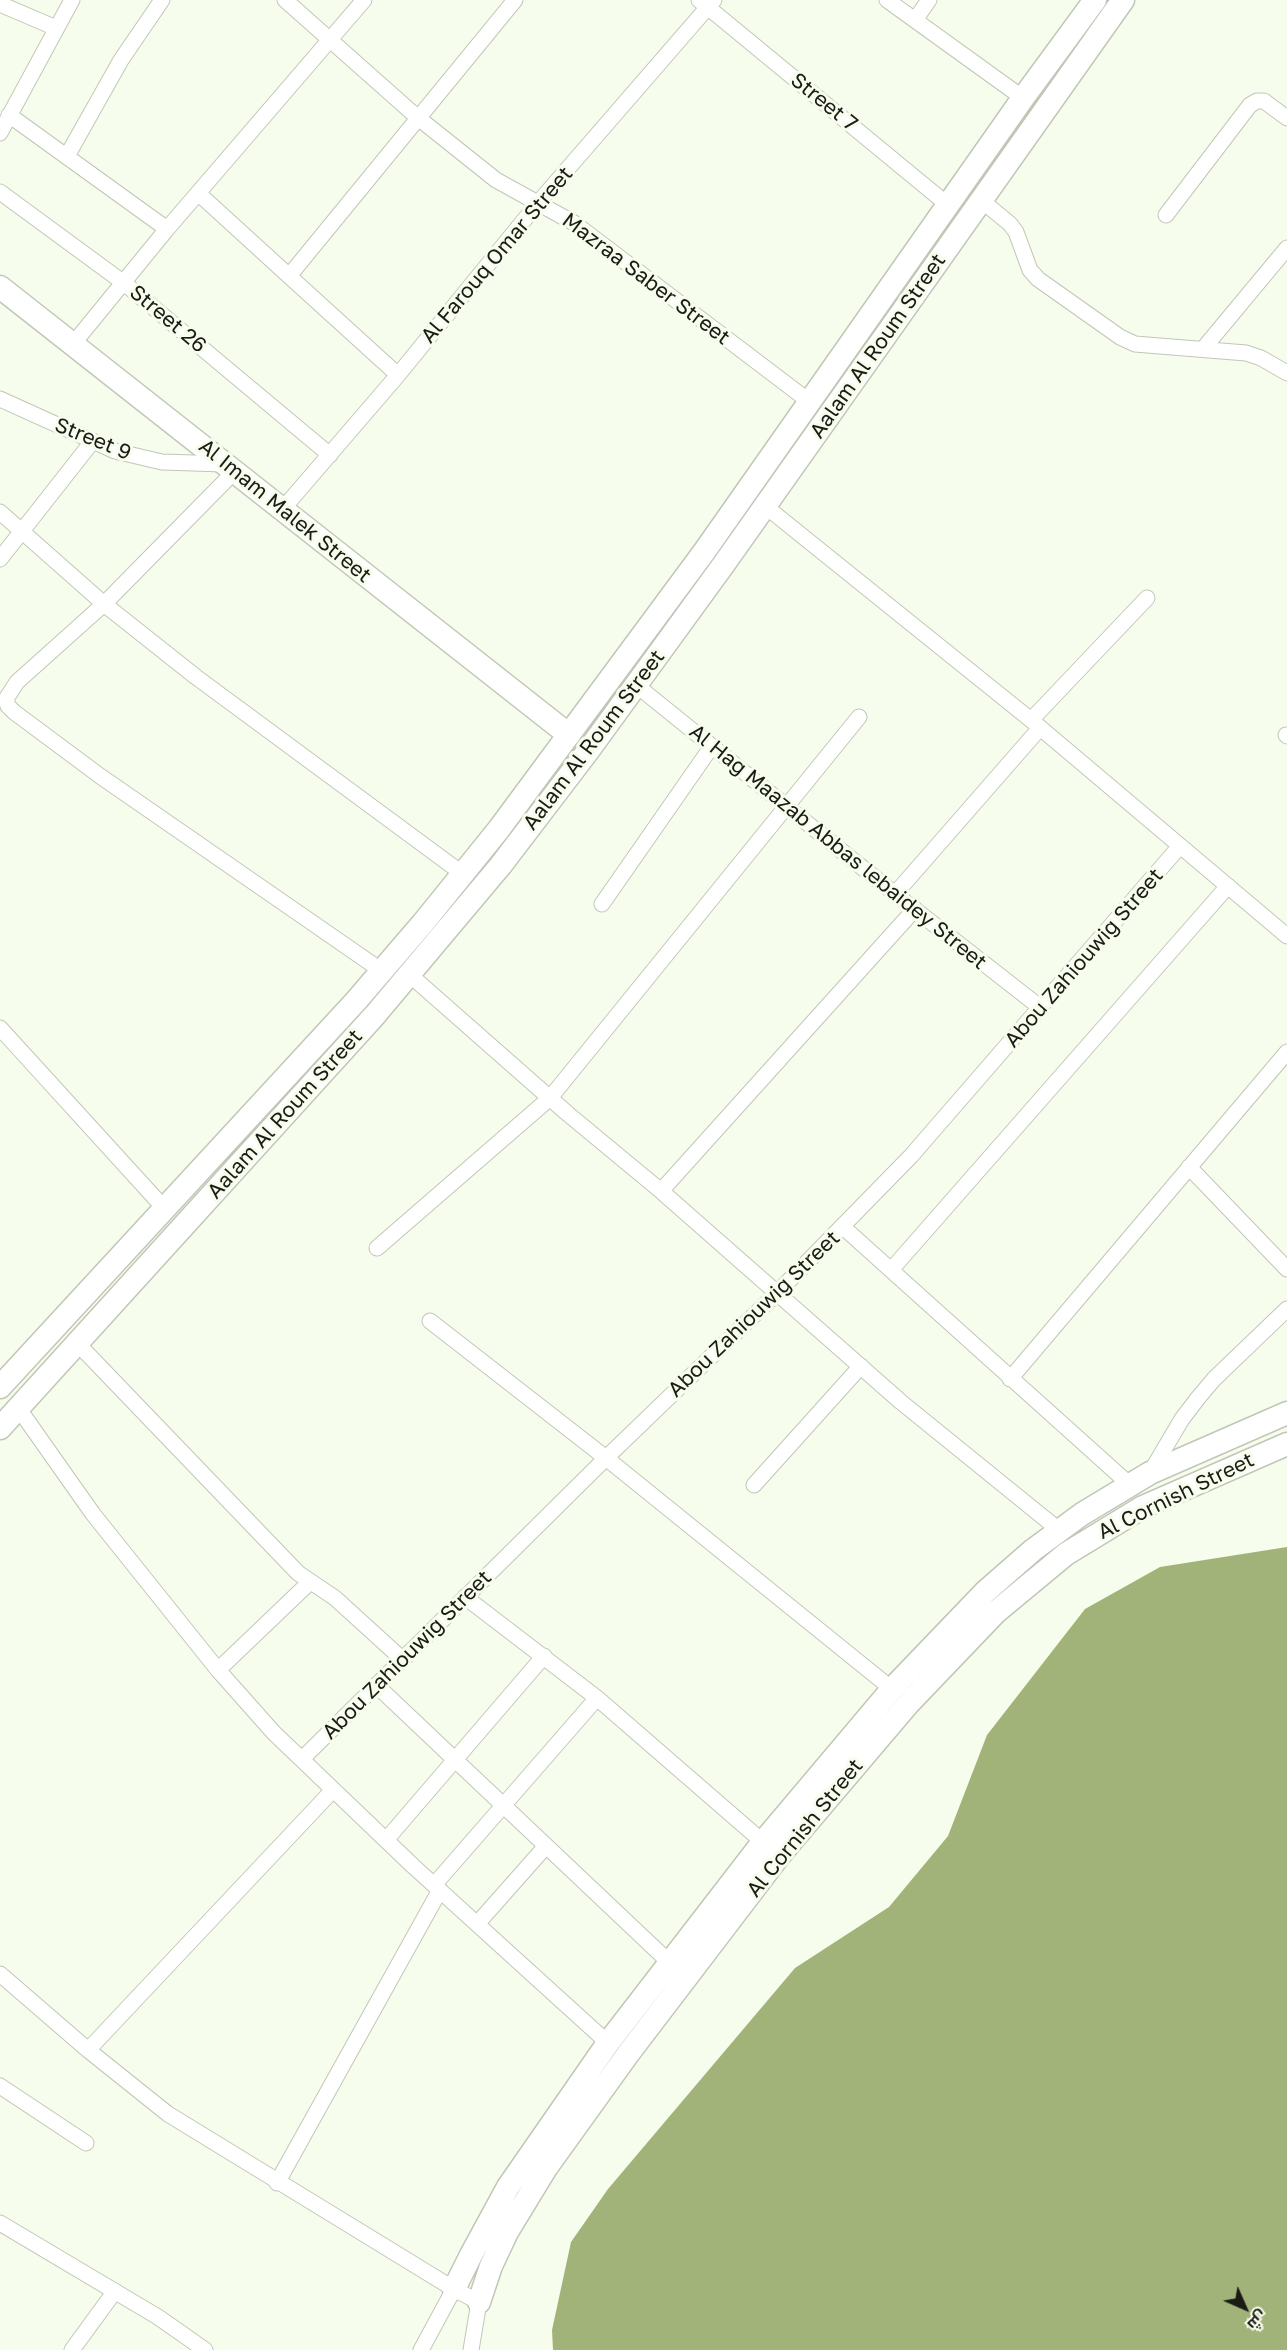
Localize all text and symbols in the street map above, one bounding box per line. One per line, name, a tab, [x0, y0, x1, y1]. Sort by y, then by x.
street label: Street 7	[786, 67, 862, 137]
street label: Al Farouq Omar Street	[416, 162, 578, 348]
street label: Mazraa Saber Street	[557, 208, 735, 350]
street label: Aalam Al Roum Street	[805, 249, 951, 443]
street label: Street 26	[125, 280, 211, 358]
street label: Street 9	[51, 412, 135, 466]
street label: Al Imam Malek Street	[194, 434, 376, 588]
street label: Aalam Al Roum Street	[518, 645, 670, 835]
street label: Al Hag Maazab Abbas lebaidey Street	[684, 719, 992, 975]
street label: Abou Zahiouwig Street	[999, 863, 1169, 1053]
street label: Aalam Al Roum Street	[202, 1024, 368, 1204]
street label: Abou Zahiouwig Street	[663, 1225, 845, 1403]
street label: Al Cornish Street	[1094, 1447, 1258, 1545]
street label: Abou Zahiouwig Street	[317, 1565, 497, 1745]
street label: Al Cornish Street	[741, 1754, 869, 1902]
north arrow	[1215, 2278, 1275, 2338]
text: ش	[1243, 2306, 1272, 2335]

